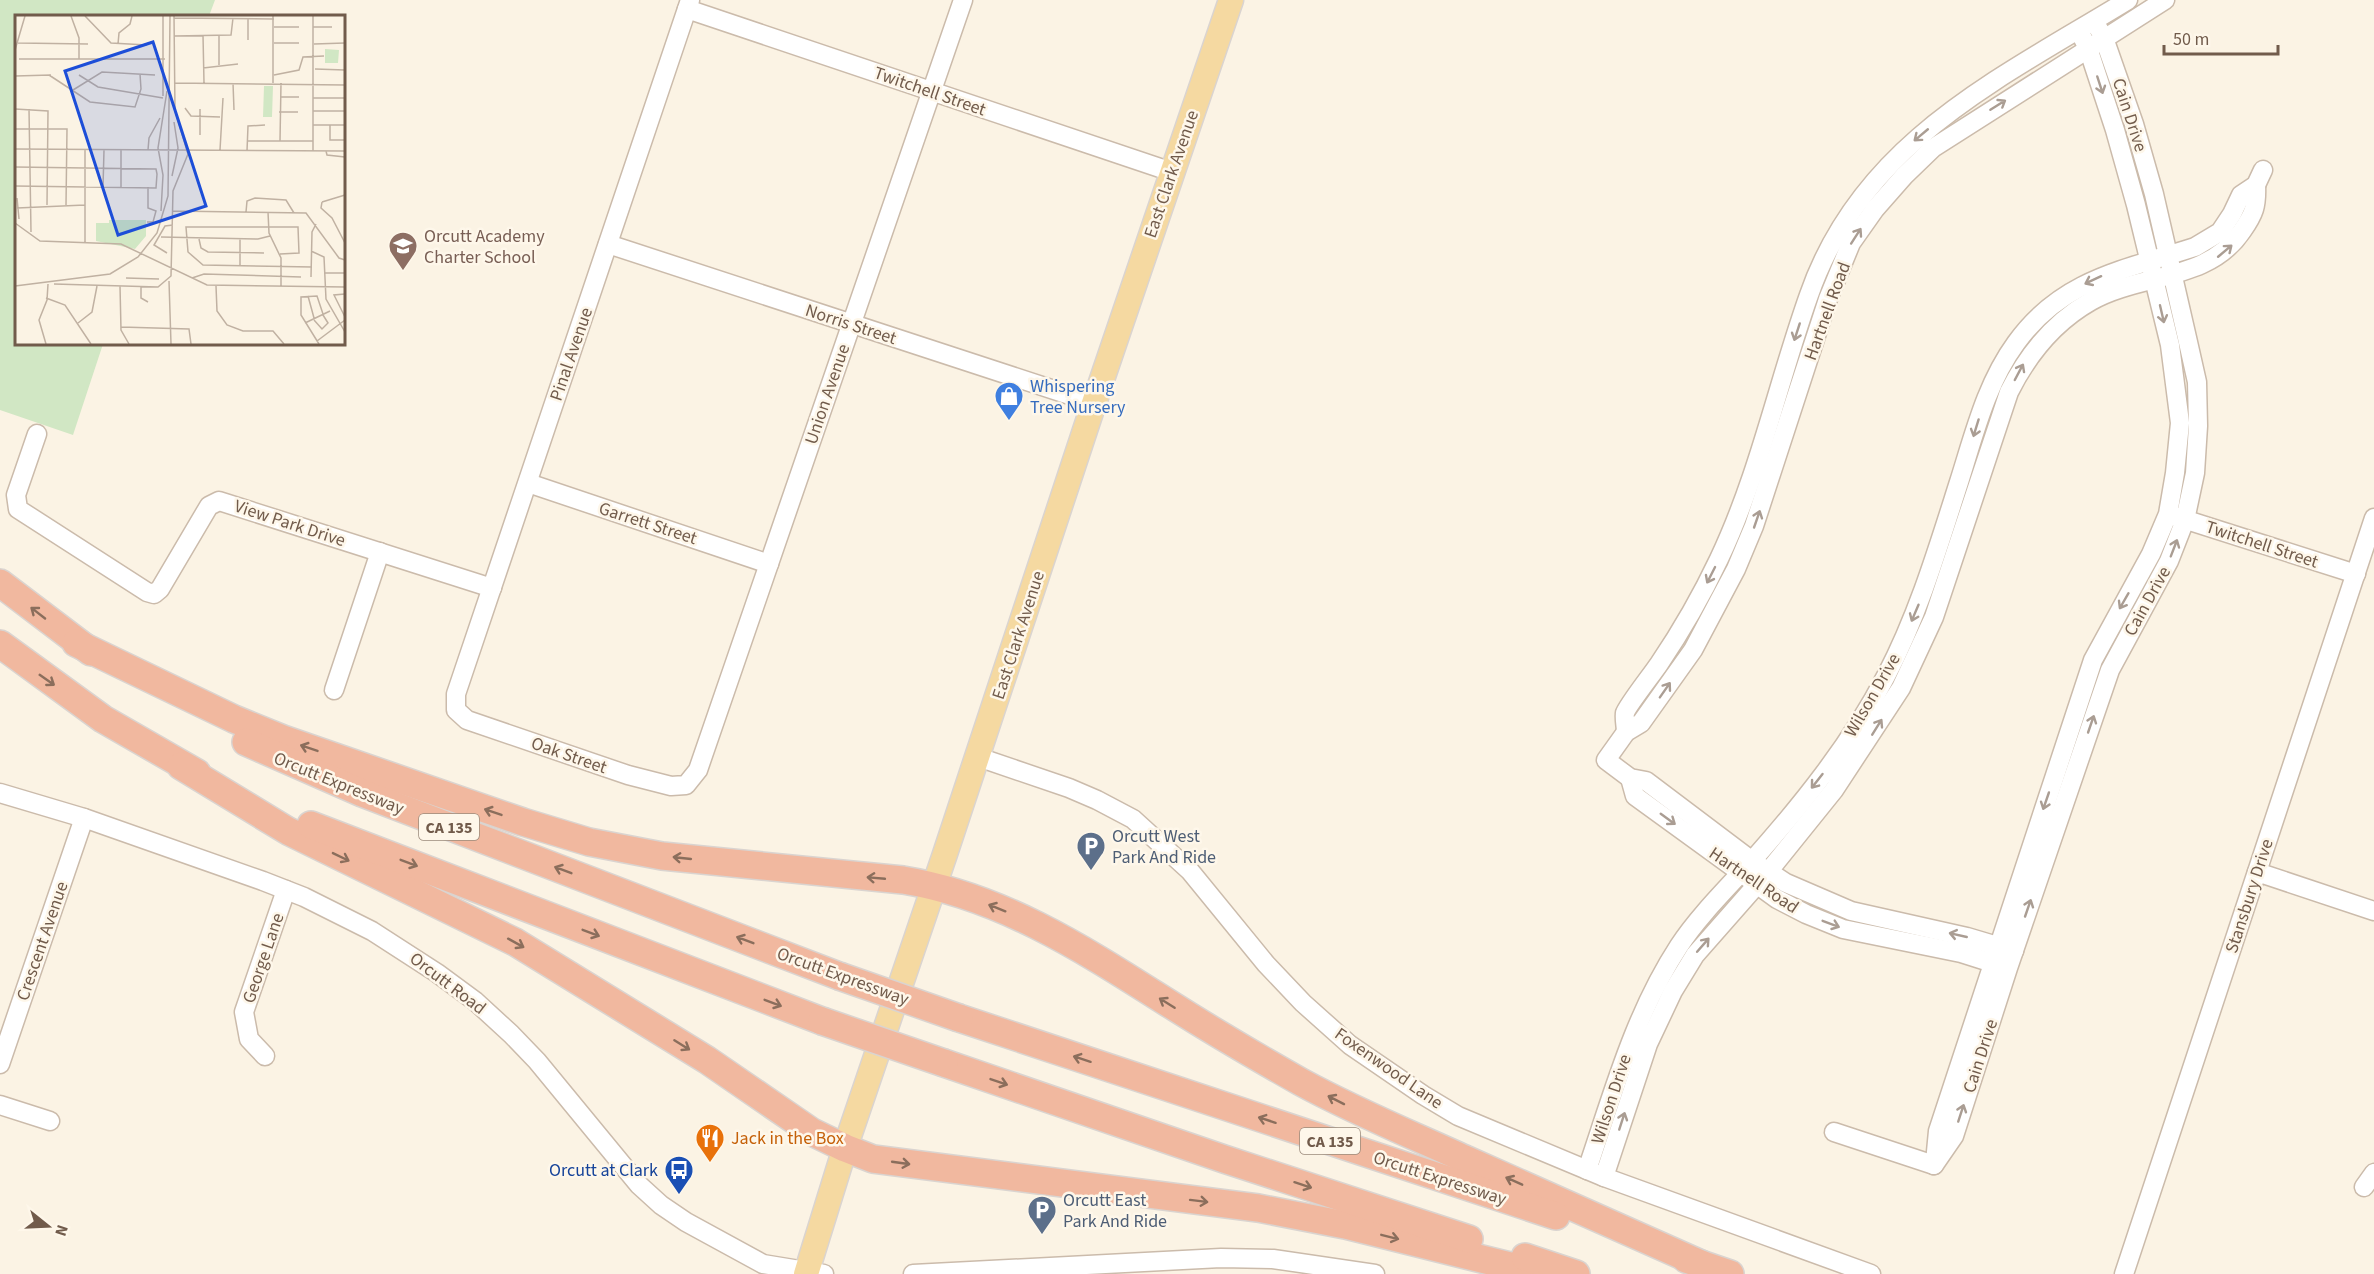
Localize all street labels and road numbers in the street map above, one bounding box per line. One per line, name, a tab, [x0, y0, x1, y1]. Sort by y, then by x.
street label: Twitchell Street	[870, 61, 989, 122]
street label: Cain Drive	[2106, 75, 2153, 155]
street label: East Clark Avenue	[1138, 107, 1205, 241]
street label: Hartnell Road	[1798, 258, 1857, 364]
street label: Norris Street	[802, 298, 900, 351]
street label: Pinal Avenue	[544, 304, 599, 404]
street label: Union Avenue	[799, 341, 856, 448]
street label: View Park Drive	[231, 494, 349, 553]
street label: Garrett Street	[596, 496, 700, 551]
street label: Twitchell Street	[2202, 515, 2321, 574]
street label: Cain Drive	[2118, 562, 2177, 641]
street label: East Clark Avenue	[986, 568, 1051, 703]
street label: Wilson Drive	[1838, 649, 1907, 742]
street label: Oak Street	[528, 731, 610, 780]
street label: Orcutt Expressway	[270, 746, 408, 821]
road number: CA 135	[419, 814, 479, 840]
street label: Stansbury Drive	[2219, 836, 2280, 957]
street label: Hartnell Road	[1704, 841, 1804, 920]
street label: Crescent Avenue	[10, 878, 75, 1004]
street label: George Lane	[236, 910, 291, 1007]
street label: Orcutt Expressway	[773, 941, 913, 1012]
street label: Orcutt Road	[404, 946, 491, 1020]
street label: Cain Drive	[1957, 1016, 2004, 1096]
street label: Foxenwood Lane	[1329, 1022, 1448, 1115]
street label: Wilson Drive	[1585, 1051, 1638, 1147]
road number: CA 135	[1300, 1128, 1360, 1154]
street label: Orcutt Expressway	[1370, 1145, 1510, 1212]

